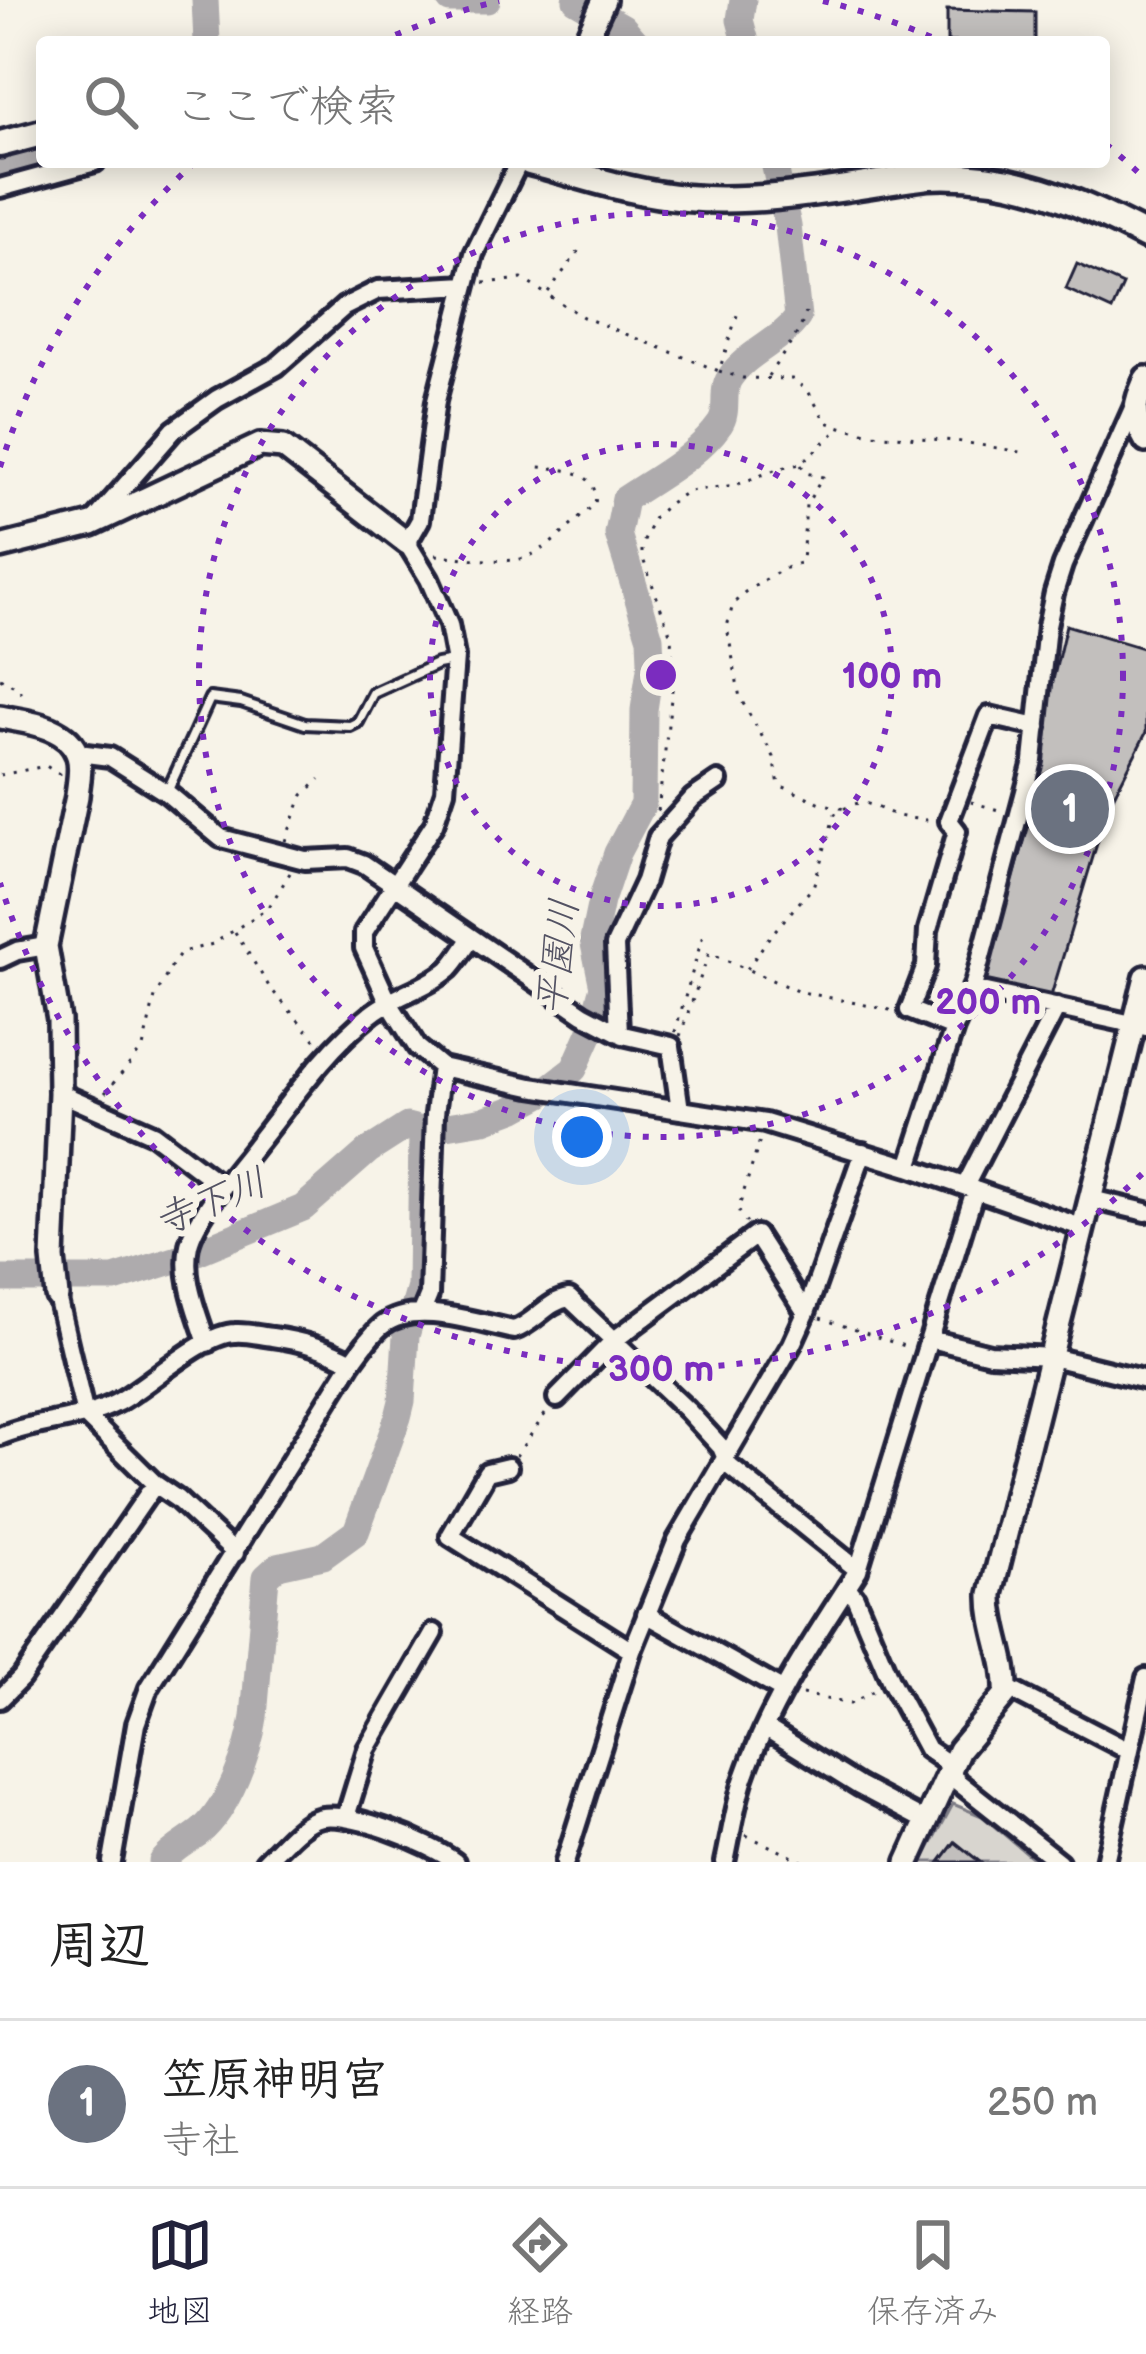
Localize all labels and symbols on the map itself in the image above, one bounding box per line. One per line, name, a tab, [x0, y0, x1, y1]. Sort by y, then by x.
centre of rings	[640, 654, 682, 696]
text: 100 m	[842, 656, 942, 699]
pin: 1	[1031, 764, 1109, 854]
water label: 平園川	[529, 896, 589, 1018]
text: 200 m	[935, 982, 1041, 1025]
your location	[552, 1107, 612, 1167]
water label: 寺下川	[148, 1159, 274, 1247]
text: 300 m	[608, 1349, 714, 1392]

